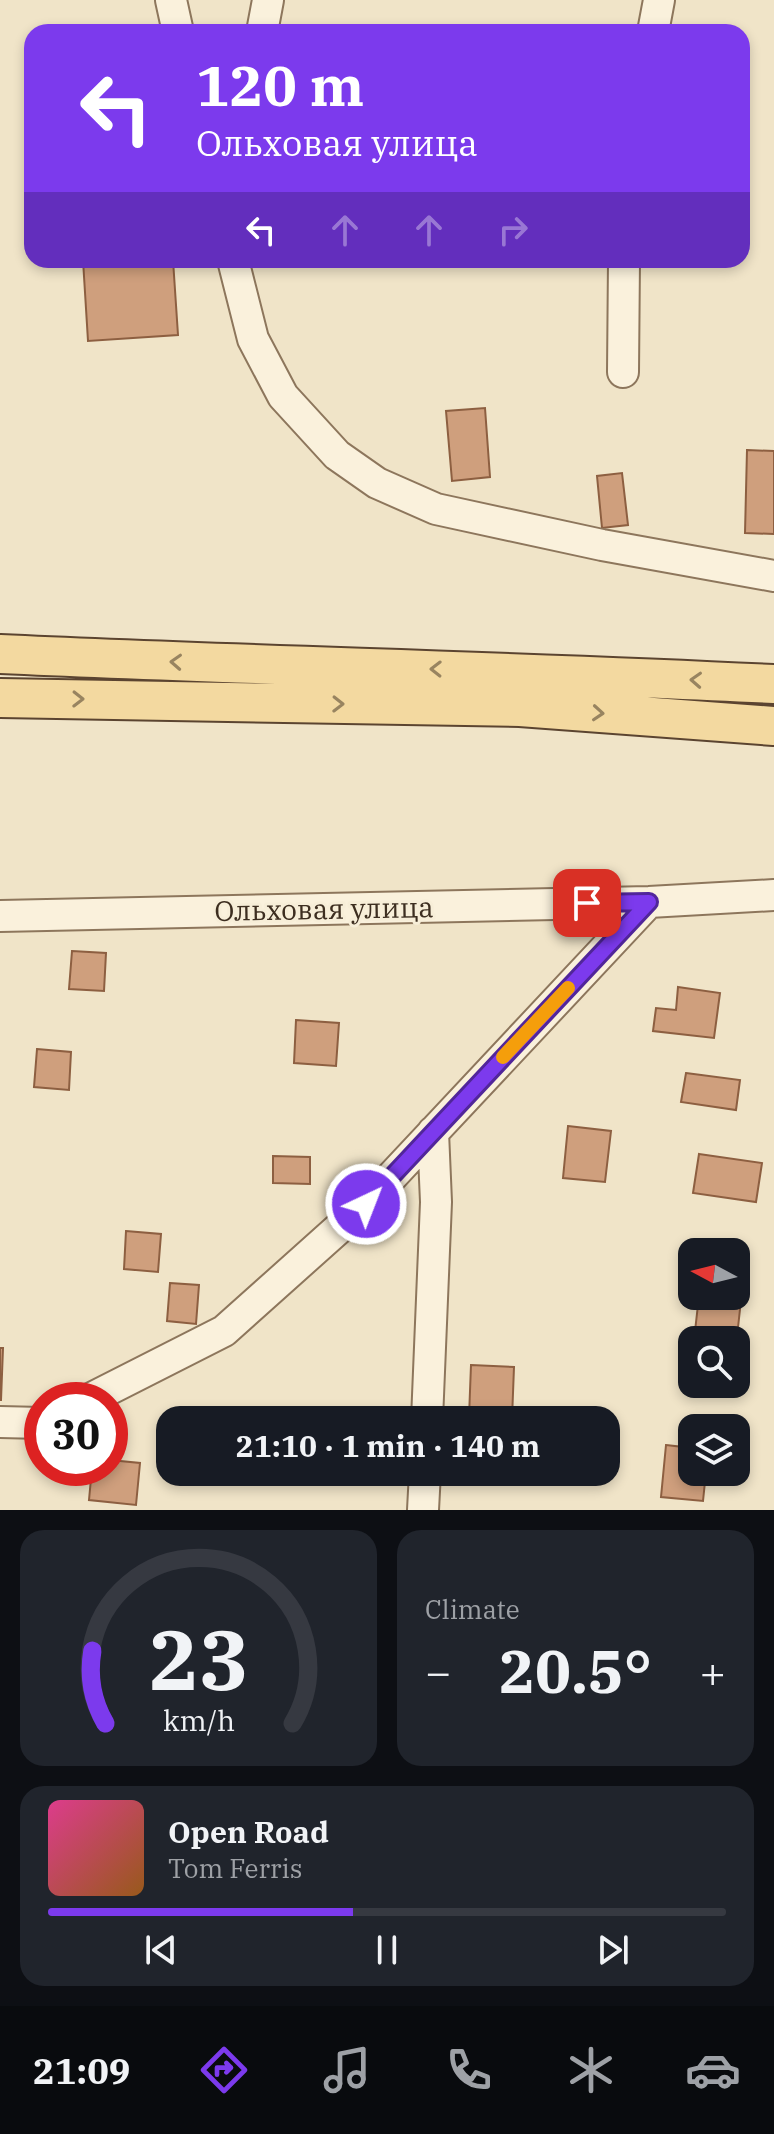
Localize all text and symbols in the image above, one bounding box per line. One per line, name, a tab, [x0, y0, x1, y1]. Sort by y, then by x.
text: 120 m	[196, 49, 364, 121]
icon: left	[64, 56, 168, 160]
text: Ольховая улица	[196, 119, 478, 166]
icon: left	[239, 208, 283, 252]
icon: ahead	[323, 208, 367, 252]
icon: ahead	[407, 208, 451, 252]
icon: right	[491, 208, 535, 252]
one-way arrow	[169, 654, 182, 671]
one-way arrow	[429, 661, 442, 678]
one-way arrow	[689, 672, 702, 689]
one-way arrow	[72, 691, 85, 708]
one-way arrow	[332, 695, 345, 712]
one-way arrow	[592, 704, 605, 721]
pin	[553, 869, 621, 937]
icon: arrive	[565, 881, 609, 925]
street label: Ольховая улица	[214, 888, 434, 929]
position arrow	[324, 1162, 408, 1246]
north arrow	[678, 1238, 750, 1310]
map controls	[678, 1238, 750, 1486]
button: search	[678, 1326, 750, 1398]
speed limit sign: 30	[24, 1382, 128, 1486]
button: layers	[678, 1414, 750, 1486]
text: 21:10 · 1 min · 140 m	[236, 1426, 540, 1465]
text: Climate	[425, 1592, 520, 1626]
text: 23	[149, 1605, 248, 1713]
text: 20.5°	[499, 1631, 652, 1710]
text: −	[425, 1643, 451, 1700]
text: +	[700, 1643, 726, 1700]
text: km/h	[162, 1702, 235, 1739]
text: Open Road	[168, 1812, 329, 1851]
text: Tom Ferris	[168, 1851, 302, 1885]
icon: previous	[139, 1928, 183, 1972]
icon: pause	[365, 1928, 409, 1972]
icon: next	[591, 1928, 635, 1972]
icon: directions	[196, 2042, 252, 2098]
icon: music	[319, 2042, 375, 2098]
icon: phone	[441, 2042, 497, 2098]
icon: climate	[563, 2042, 619, 2098]
icon: car	[685, 2042, 741, 2098]
text: 21:09	[33, 2047, 130, 2094]

